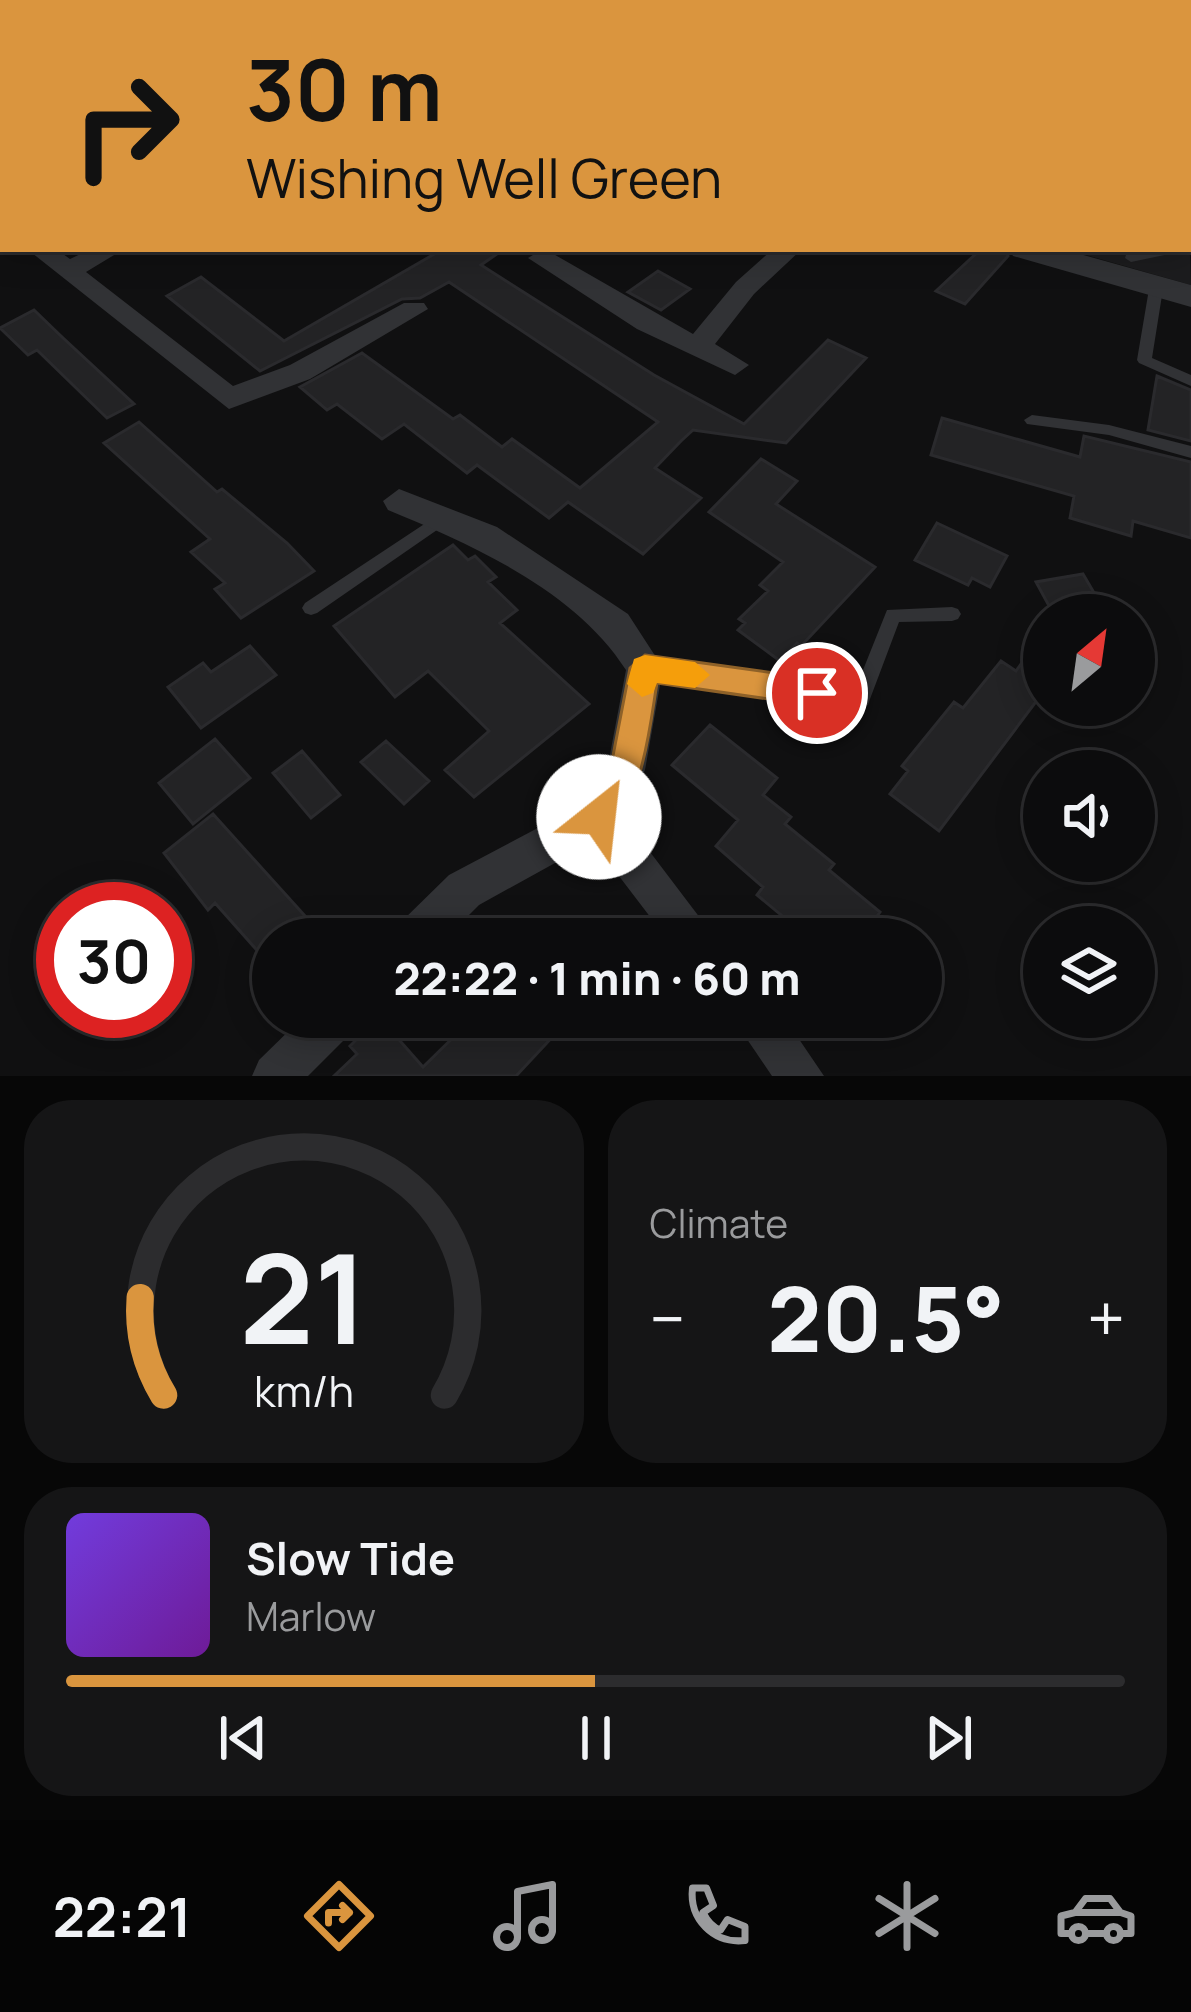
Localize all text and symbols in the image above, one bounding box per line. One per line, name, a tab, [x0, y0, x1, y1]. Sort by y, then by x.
text: 30 m	[246, 31, 442, 146]
icon: right	[48, 48, 204, 204]
text: Wishing Well Green	[246, 140, 722, 214]
north arrow	[1023, 594, 1155, 726]
map controls	[1023, 594, 1155, 1038]
pin	[766, 642, 868, 744]
icon: arrive	[784, 660, 850, 726]
button: sound	[1023, 750, 1155, 882]
position arrow	[536, 754, 662, 880]
speed limit sign: 30	[36, 882, 192, 1038]
button: layers	[1023, 906, 1155, 1038]
text: 22:22 · 1 min · 60 m	[393, 947, 801, 1009]
text: Climate	[650, 1196, 788, 1250]
text: 21	[239, 1211, 368, 1381]
text: 20.5°	[767, 1256, 1005, 1379]
text: −	[650, 1273, 685, 1363]
text: +	[1087, 1273, 1125, 1363]
text: km/h	[254, 1360, 354, 1419]
text: Slow Tide	[246, 1527, 455, 1589]
text: Marlow	[246, 1589, 376, 1643]
icon: previous	[210, 1705, 276, 1771]
icon: pause	[563, 1705, 629, 1771]
icon: next	[916, 1705, 982, 1771]
icon: directions	[297, 1874, 381, 1958]
icon: music	[486, 1874, 570, 1958]
icon: phone	[675, 1874, 759, 1958]
icon: climate	[865, 1874, 949, 1958]
icon: car	[1054, 1874, 1138, 1958]
text: 22:21	[53, 1879, 191, 1953]

